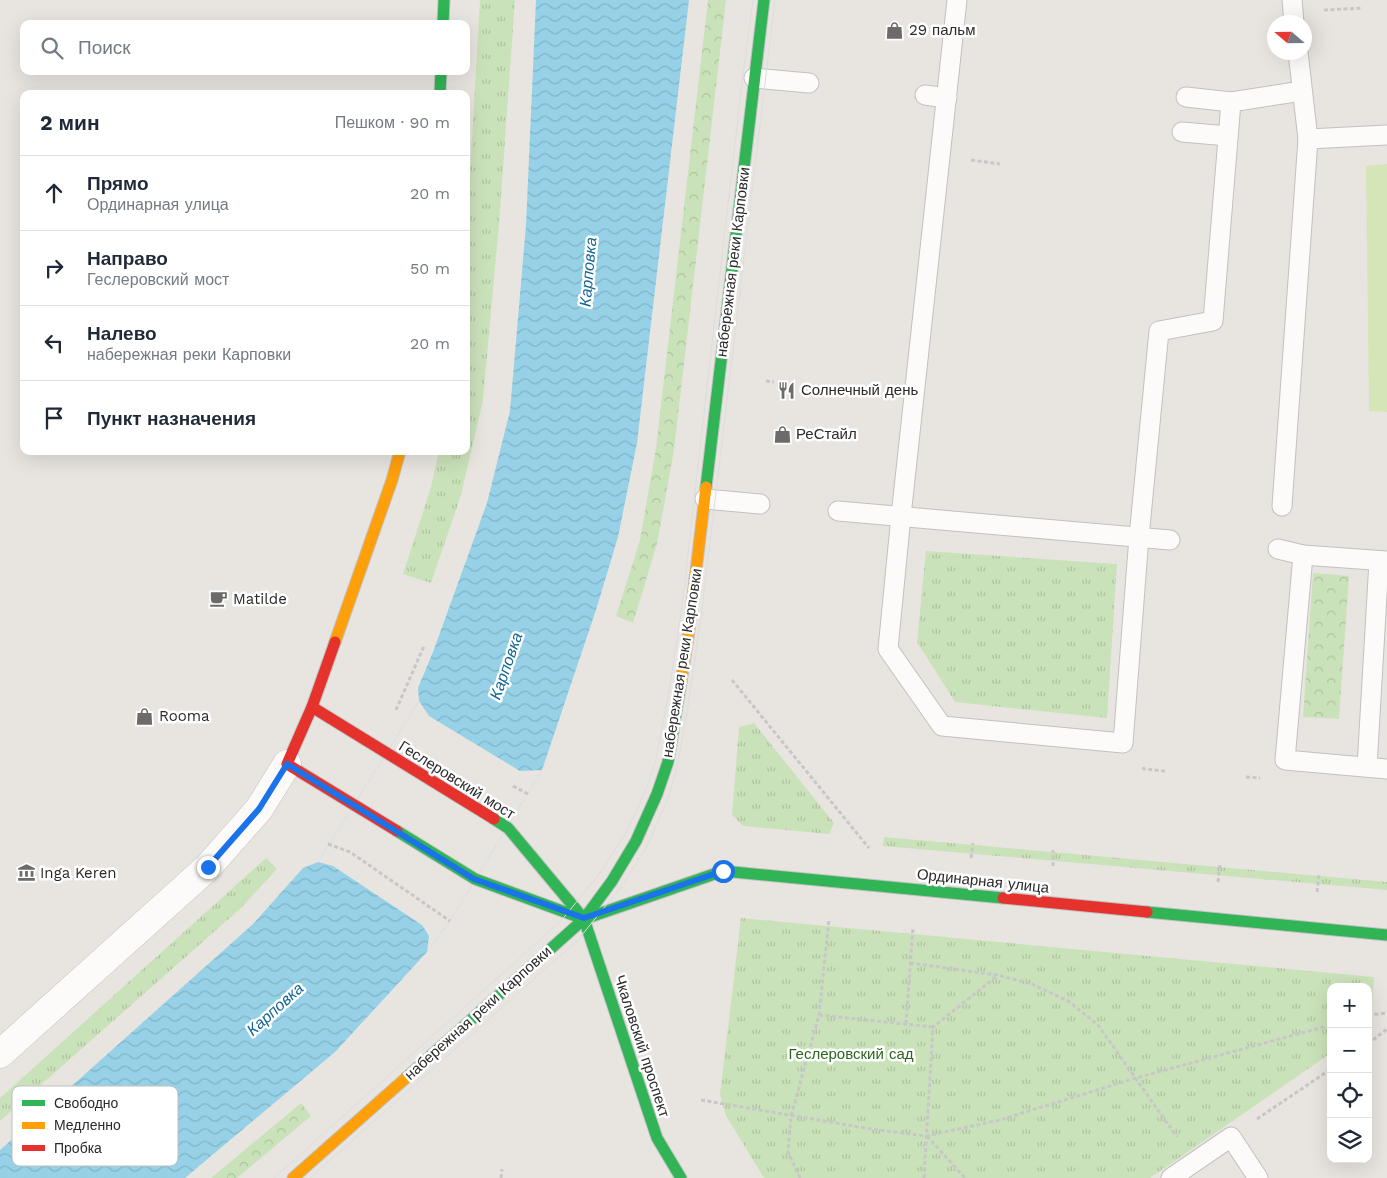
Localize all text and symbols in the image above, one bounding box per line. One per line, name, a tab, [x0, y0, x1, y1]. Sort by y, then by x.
north arrow	[1267, 15, 1312, 60]
search box	[20, 20, 470, 75]
shop icon: 29 пальм	[885, 20, 905, 40]
place label: 29 пальм	[909, 21, 975, 39]
icon: search	[38, 34, 66, 62]
text: Поиск	[78, 36, 131, 59]
text: 2 мин	[40, 110, 100, 135]
text: Пешком · 90 m	[335, 113, 450, 132]
street label: набережная реки Карповки	[712, 166, 754, 358]
text: Прямо	[87, 172, 149, 195]
icon: ahead	[40, 179, 68, 207]
text: 20 m	[410, 184, 450, 203]
text: Ординарная улица	[87, 195, 229, 214]
water label: Карповка	[575, 236, 601, 308]
text: Направо	[87, 247, 168, 270]
icon: right	[40, 254, 68, 282]
text: 50 m	[410, 259, 450, 278]
text: Геслеровский мост	[87, 270, 229, 289]
text: Налево	[87, 322, 157, 345]
icon: left	[40, 329, 68, 357]
text: 20 m	[410, 334, 450, 353]
text: набережная реки Карповки	[87, 345, 291, 364]
restaurant icon: Солнечный день	[777, 380, 797, 400]
place label: Солнечный день	[801, 381, 918, 399]
icon: arrive	[40, 404, 68, 432]
text: Пункт назначения	[87, 407, 256, 430]
shop icon: РеСтайл	[772, 424, 792, 444]
place label: РеСтайл	[796, 425, 857, 443]
street label: набережная реки Карповки	[658, 567, 706, 759]
cafe icon: Matilde	[209, 589, 229, 609]
place label: Matilde	[233, 590, 287, 608]
water label: Карповка	[486, 630, 526, 702]
shop icon: Rooma	[135, 706, 155, 726]
place label: Rooma	[159, 707, 210, 725]
street label: Геслеровский мост	[396, 737, 518, 823]
route end	[197, 856, 220, 879]
route start	[712, 860, 735, 883]
museum icon: Inga Keren	[16, 863, 36, 883]
place label: Inga Keren	[40, 864, 117, 882]
street label: Ординарная улица	[916, 865, 1051, 897]
street label: набережная реки Карповки	[401, 942, 555, 1084]
street label: Чкаловский проспект	[610, 973, 674, 1120]
water label: Карповка	[243, 979, 307, 1039]
map controls	[1327, 983, 1372, 1163]
button: +	[1327, 983, 1372, 1028]
button: −	[1327, 1028, 1372, 1073]
park label: Геслеровский сад	[788, 1045, 914, 1063]
button: locate	[1327, 1073, 1372, 1118]
legend	[12, 1086, 178, 1166]
text: Свободно	[54, 1095, 119, 1111]
text: Медленно	[54, 1117, 121, 1133]
button: layers	[1327, 1118, 1372, 1163]
text: Пробка	[54, 1140, 102, 1156]

